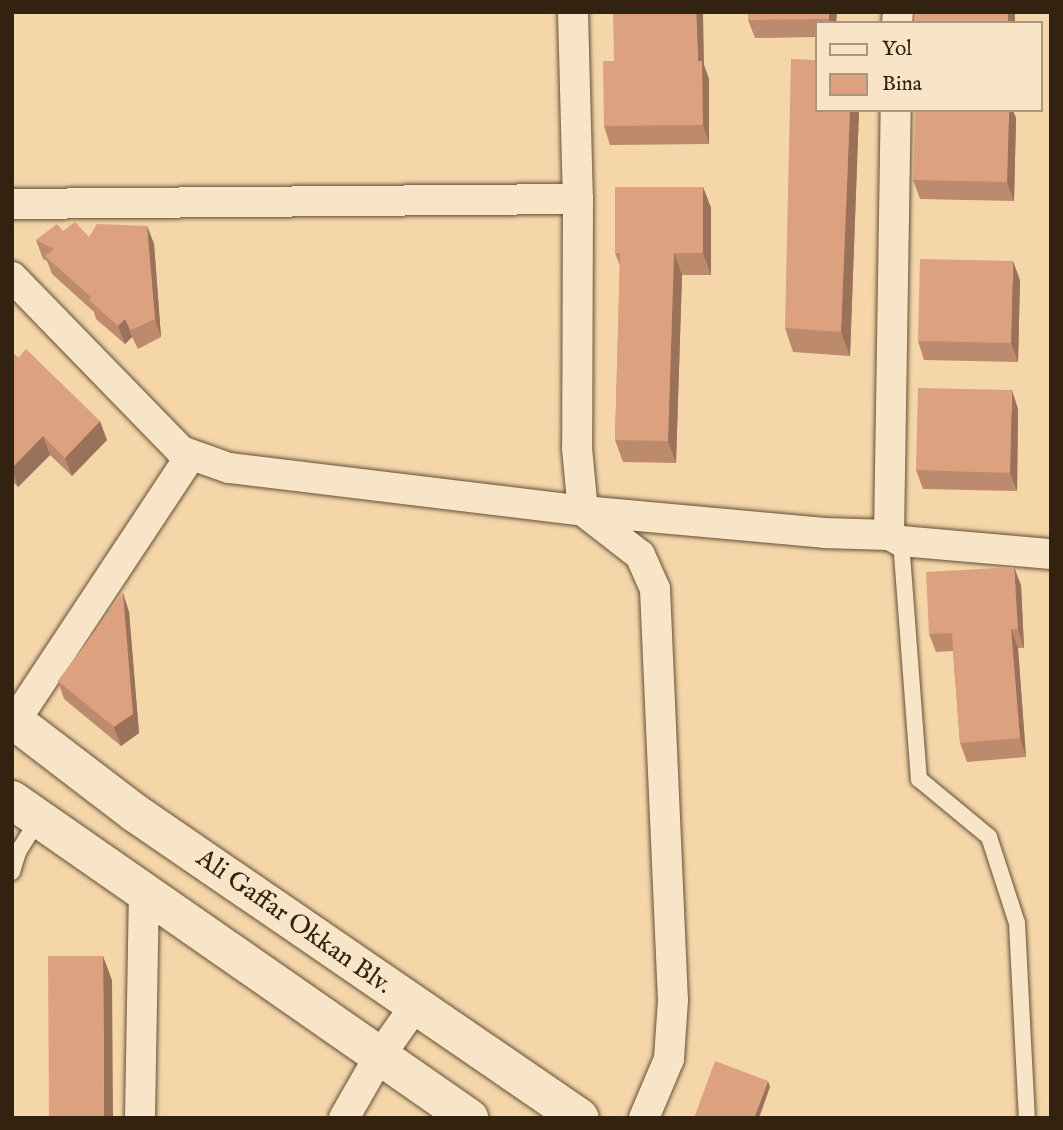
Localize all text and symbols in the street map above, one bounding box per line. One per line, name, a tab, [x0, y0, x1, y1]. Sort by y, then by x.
legend	[814, 21, 1042, 112]
text: Yol	[882, 36, 912, 63]
text: Bina	[882, 71, 922, 98]
street label: Ali Gaffar Okkan Blv.	[190, 843, 398, 1001]

